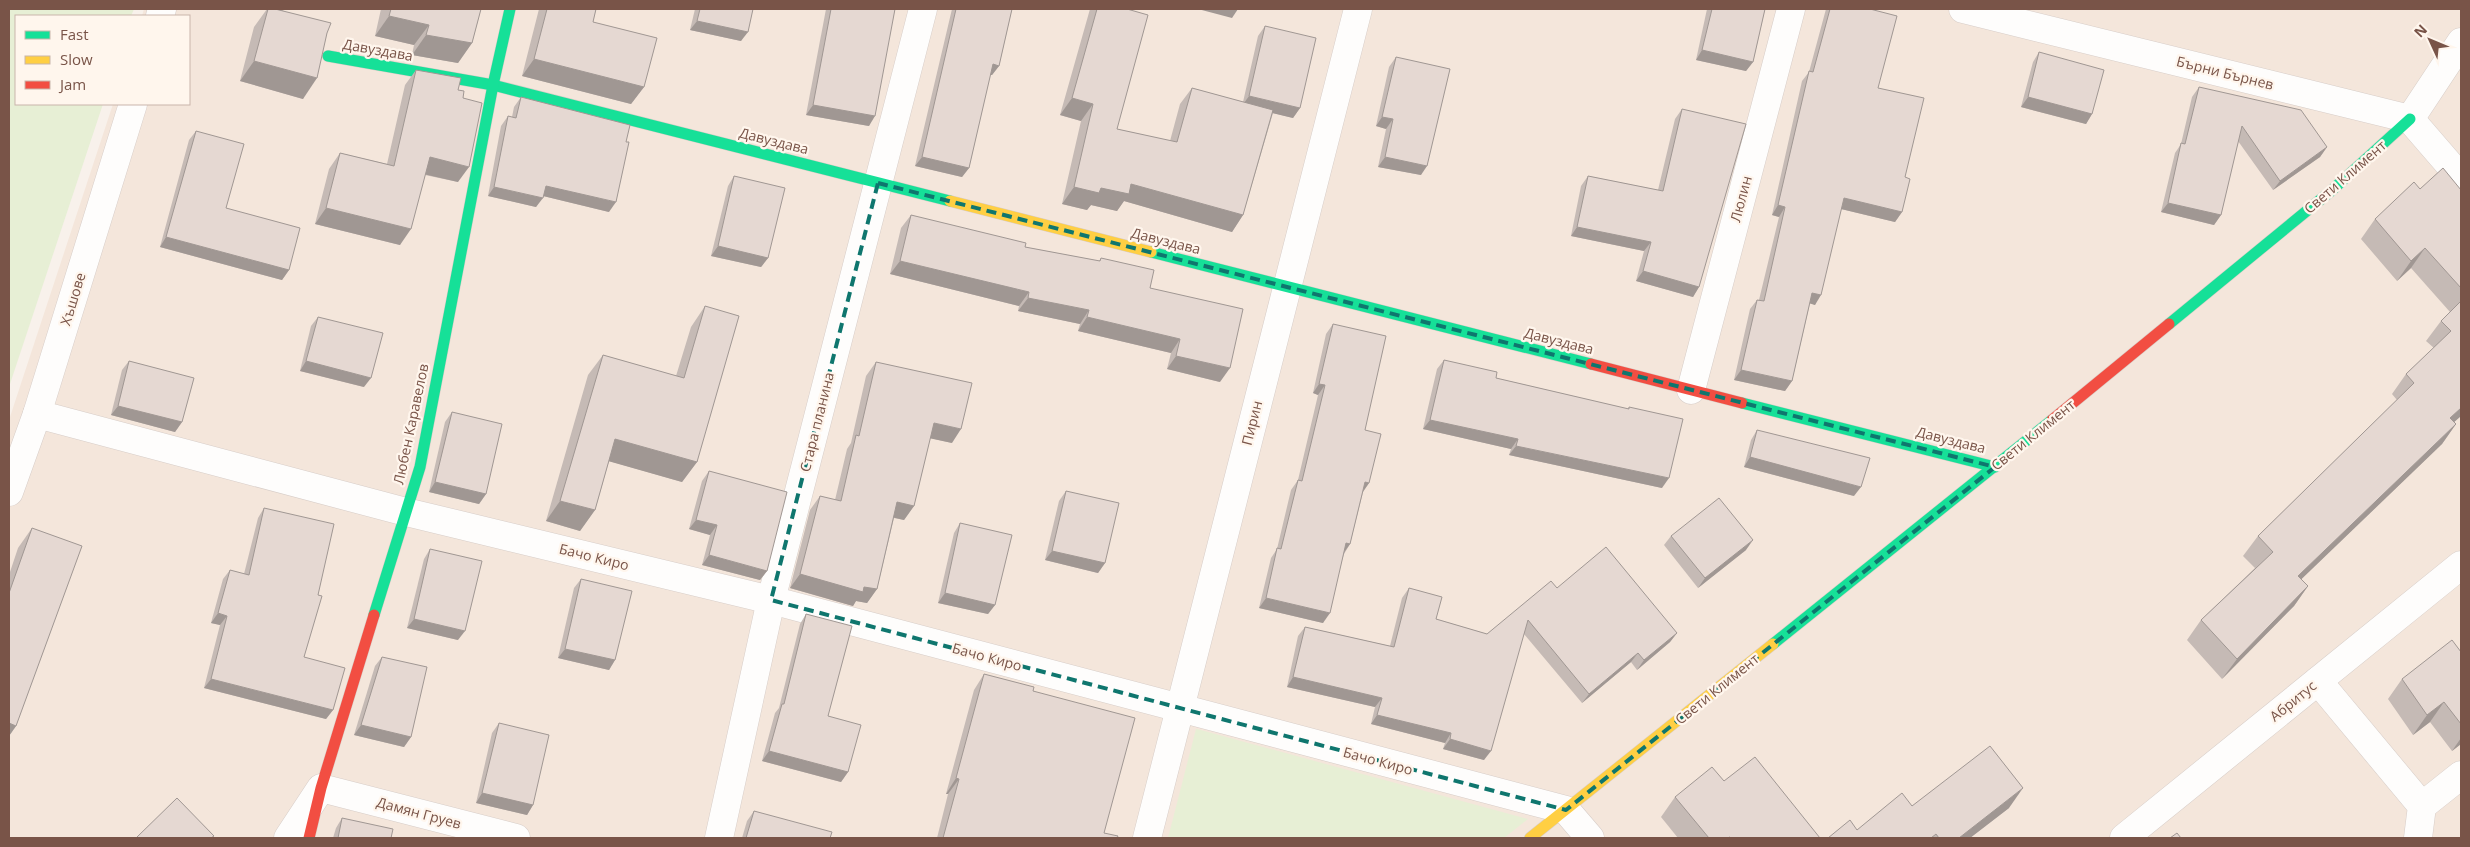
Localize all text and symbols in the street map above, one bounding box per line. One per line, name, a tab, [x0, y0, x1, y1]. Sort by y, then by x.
legend	[15, 15, 190, 105]
north arrow	[2405, 15, 2455, 65]
text: N	[2409, 20, 2431, 41]
text: Fast	[60, 24, 89, 44]
street label: Давуздава	[342, 34, 415, 65]
text: Slow	[60, 49, 93, 69]
street label: Бърни Бърнев	[2174, 51, 2276, 94]
text: Jam	[58, 74, 86, 94]
street label: Давуздава	[737, 123, 811, 158]
street label: Свети Климент	[2300, 135, 2390, 218]
street label: Люлин	[1725, 174, 1756, 224]
street label: Давуздава	[1129, 223, 1203, 258]
street label: Хъшове	[55, 270, 90, 328]
street label: Давуздава	[1522, 323, 1596, 358]
street label: Любен Каравелов	[388, 362, 433, 486]
street label: Стара планина	[795, 370, 838, 474]
street label: Свети Климент	[1987, 395, 2079, 474]
street label: Пирин	[1237, 399, 1266, 447]
street label: Давуздава	[1914, 422, 1988, 457]
street label: Бачо Киро	[557, 539, 631, 574]
street label: Бачо Киро	[950, 638, 1024, 675]
street label: Свети Климент	[1671, 649, 1763, 728]
street label: Абритус	[2265, 676, 2320, 725]
street label: Бачо Киро	[1341, 742, 1415, 779]
street label: Дамян Груев	[375, 792, 463, 833]

